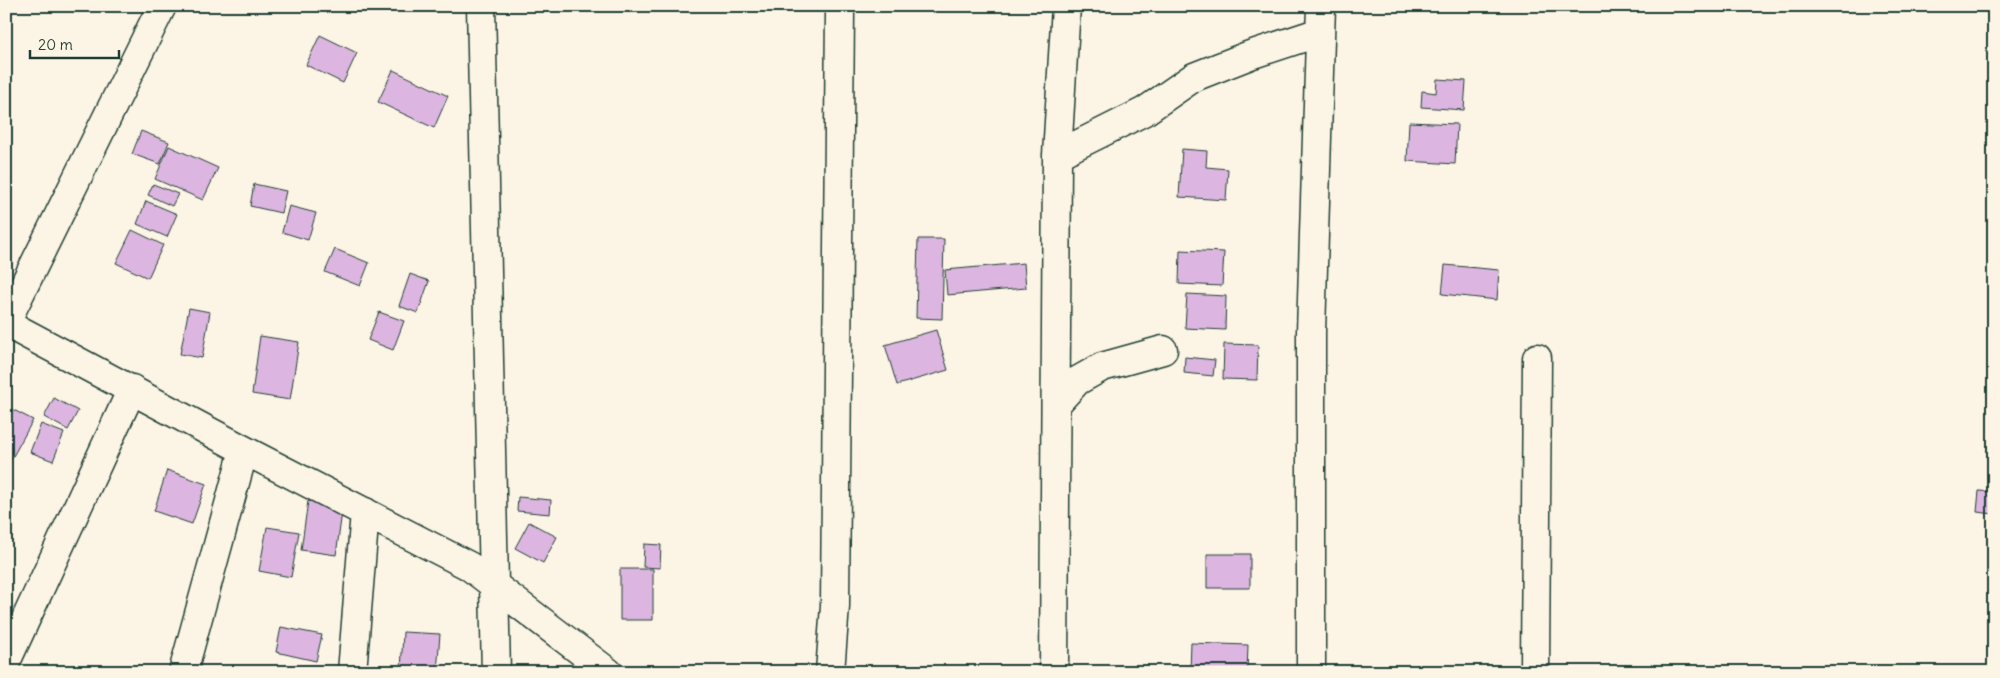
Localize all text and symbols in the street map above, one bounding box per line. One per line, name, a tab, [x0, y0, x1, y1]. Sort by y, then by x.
scale bar	[30, 28, 119, 60]
text: 20 m	[38, 35, 73, 54]

